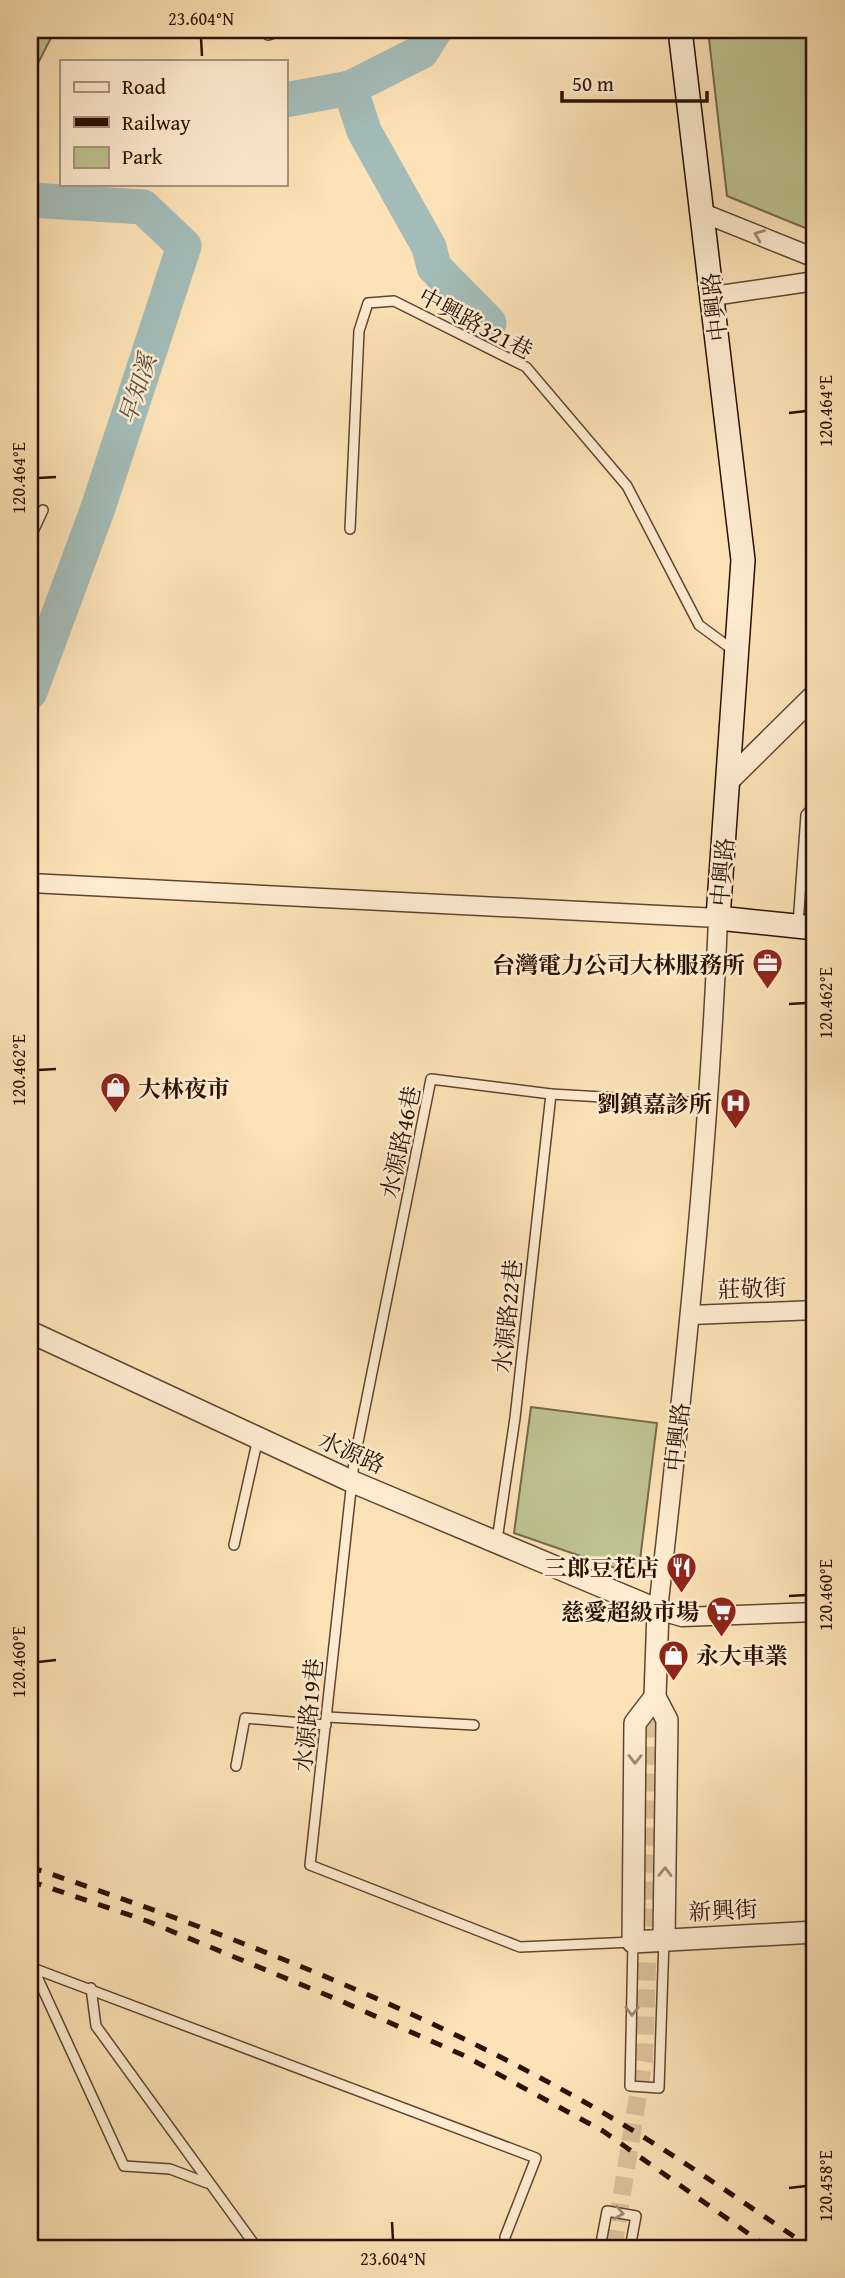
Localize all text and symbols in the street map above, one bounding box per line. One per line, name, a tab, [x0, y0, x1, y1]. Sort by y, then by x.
text: 23.604°N	[168, 5, 234, 32]
legend	[60, 60, 287, 186]
scale bar	[562, 60, 707, 104]
text: 50 m	[572, 68, 614, 99]
text: Road	[122, 71, 167, 102]
text: Railway	[122, 107, 191, 138]
text: Park	[122, 141, 163, 172]
one-way arrow	[754, 230, 766, 244]
street label: 中興路	[693, 271, 735, 343]
street label: 中興路321巷	[413, 279, 539, 367]
water label: 早知溪	[109, 347, 166, 429]
text: 120.464°E	[812, 375, 839, 447]
text: 120.464°E	[5, 442, 32, 514]
street label: 中興路	[703, 836, 741, 908]
office icon: 台灣電力公司大林服務所	[751, 947, 785, 991]
place label: 台灣電力公司大林服務所	[492, 948, 745, 981]
text: 120.462°E	[812, 967, 839, 1039]
text: 120.462°E	[5, 1034, 32, 1106]
shop icon: 大林夜市	[98, 1071, 132, 1115]
place label: 大林夜市	[138, 1072, 230, 1105]
street label: 水源路46巷	[372, 1083, 428, 1201]
hospital icon: 劉鎮嘉診所	[718, 1086, 752, 1130]
place label: 劉鎮嘉診所	[597, 1087, 712, 1120]
street label: 水源路22巷	[485, 1258, 529, 1374]
street label: 莊敬街	[717, 1270, 787, 1306]
street label: 中興路	[657, 1401, 697, 1473]
street label: 水源路	[314, 1423, 390, 1481]
restaurant icon: 三郎豆花店	[665, 1550, 699, 1594]
place label: 三郎豆花店	[544, 1551, 659, 1584]
text: 120.460°E	[812, 1559, 839, 1631]
supermarket icon: 慈愛超級市場	[705, 1594, 739, 1638]
place label: 慈愛超級市場	[561, 1595, 699, 1628]
text: 120.460°E	[5, 1626, 32, 1698]
shop icon: 永大車業	[656, 1638, 690, 1682]
place label: 永大車業	[696, 1639, 788, 1672]
street label: 水源路19巷	[286, 1657, 330, 1773]
one-way arrow	[627, 1754, 643, 1765]
one-way arrow	[657, 1866, 672, 1877]
street label: 新興街	[688, 1892, 758, 1928]
one-way arrow	[624, 2005, 639, 2016]
text: 120.458°E	[812, 2150, 839, 2222]
one-way arrow	[613, 2205, 625, 2220]
text: 23.604°N	[360, 2245, 426, 2272]

